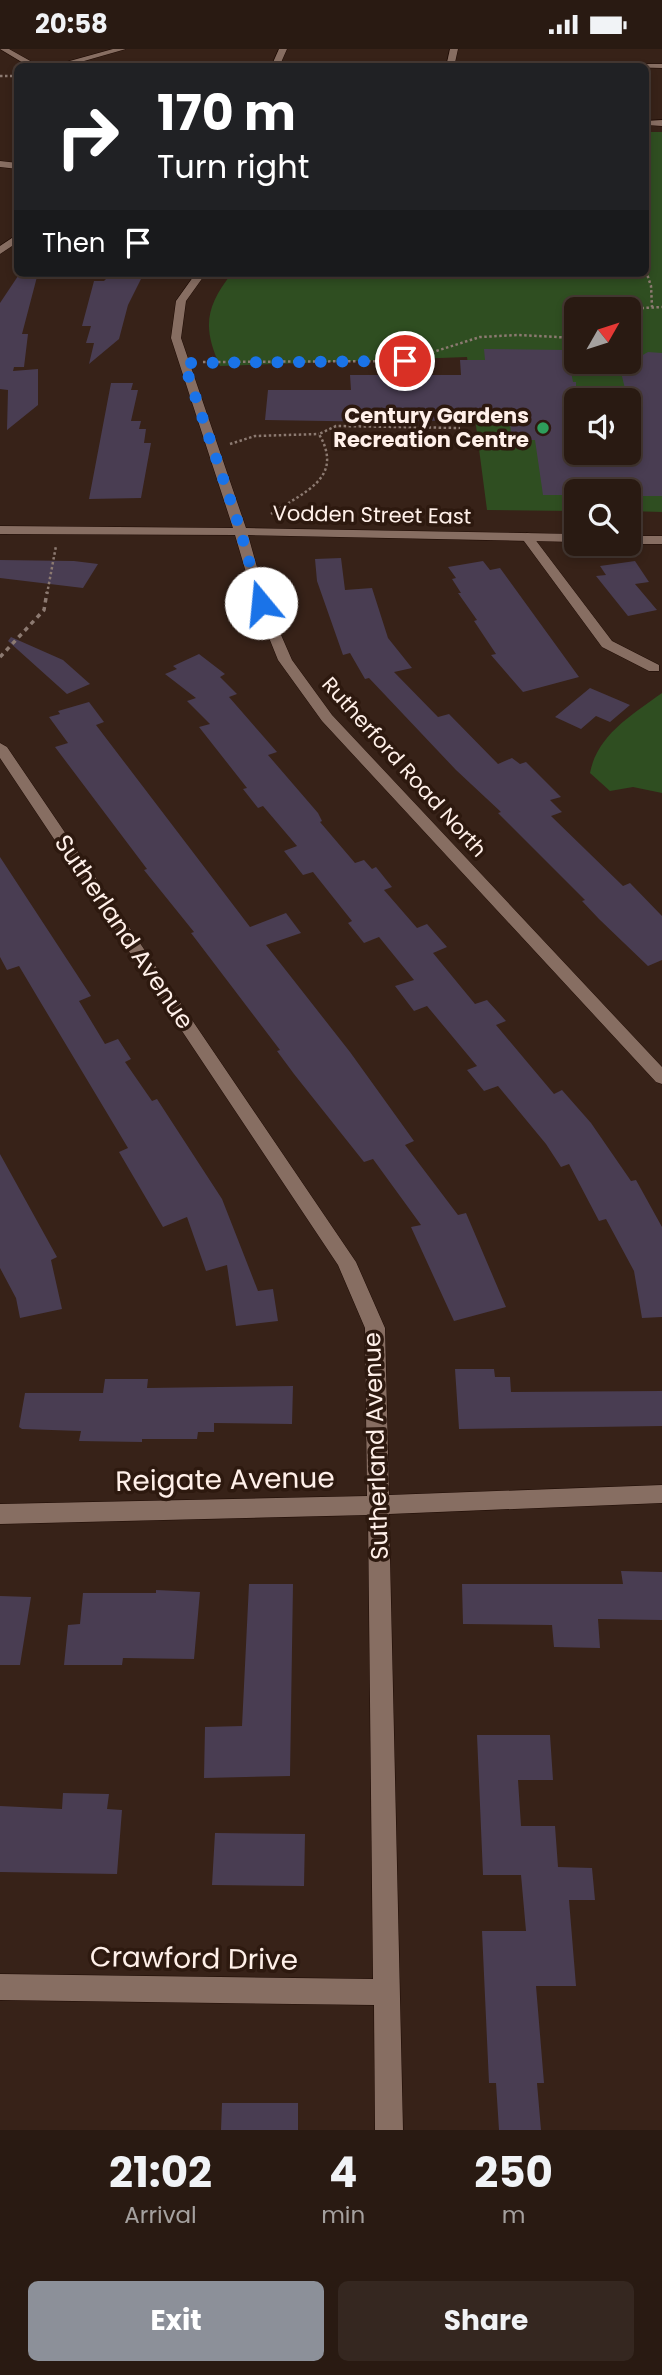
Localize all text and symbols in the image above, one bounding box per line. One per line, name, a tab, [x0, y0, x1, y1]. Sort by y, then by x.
text: 20:58	[35, 6, 108, 42]
text: 170 m	[157, 79, 296, 147]
icon: right	[42, 91, 133, 182]
text: Turn right	[157, 144, 309, 189]
icon: arrive	[119, 224, 157, 262]
text: Then	[42, 225, 105, 261]
north arrow	[564, 297, 640, 375]
map controls	[564, 297, 641, 556]
pin	[375, 331, 435, 391]
icon: arrive	[386, 342, 424, 380]
button: sound	[564, 388, 641, 465]
place label: Century Gardens Recreation Centre	[333, 401, 529, 454]
marker: Century Gardens Recreation Centre	[535, 420, 551, 436]
button: search	[564, 479, 641, 556]
street label: Vodden Street East	[272, 498, 472, 531]
position arrow	[224, 566, 298, 640]
street label: Rutherford Road North	[315, 670, 493, 863]
street label: Sutherland Avenue	[47, 828, 202, 1035]
street label: Sutherland Avenue	[355, 1332, 396, 1560]
street label: Reigate Avenue	[115, 1458, 335, 1501]
street label: Crawford Drive	[90, 1937, 298, 1980]
text: 21:02	[109, 2143, 212, 2202]
text: 4	[329, 2143, 357, 2202]
text: 250	[474, 2143, 553, 2202]
text: Arrival	[124, 2199, 197, 2231]
text: min	[321, 2199, 365, 2231]
text: m	[502, 2199, 525, 2231]
button: Exit	[28, 2281, 324, 2361]
button: Share	[338, 2281, 634, 2361]

